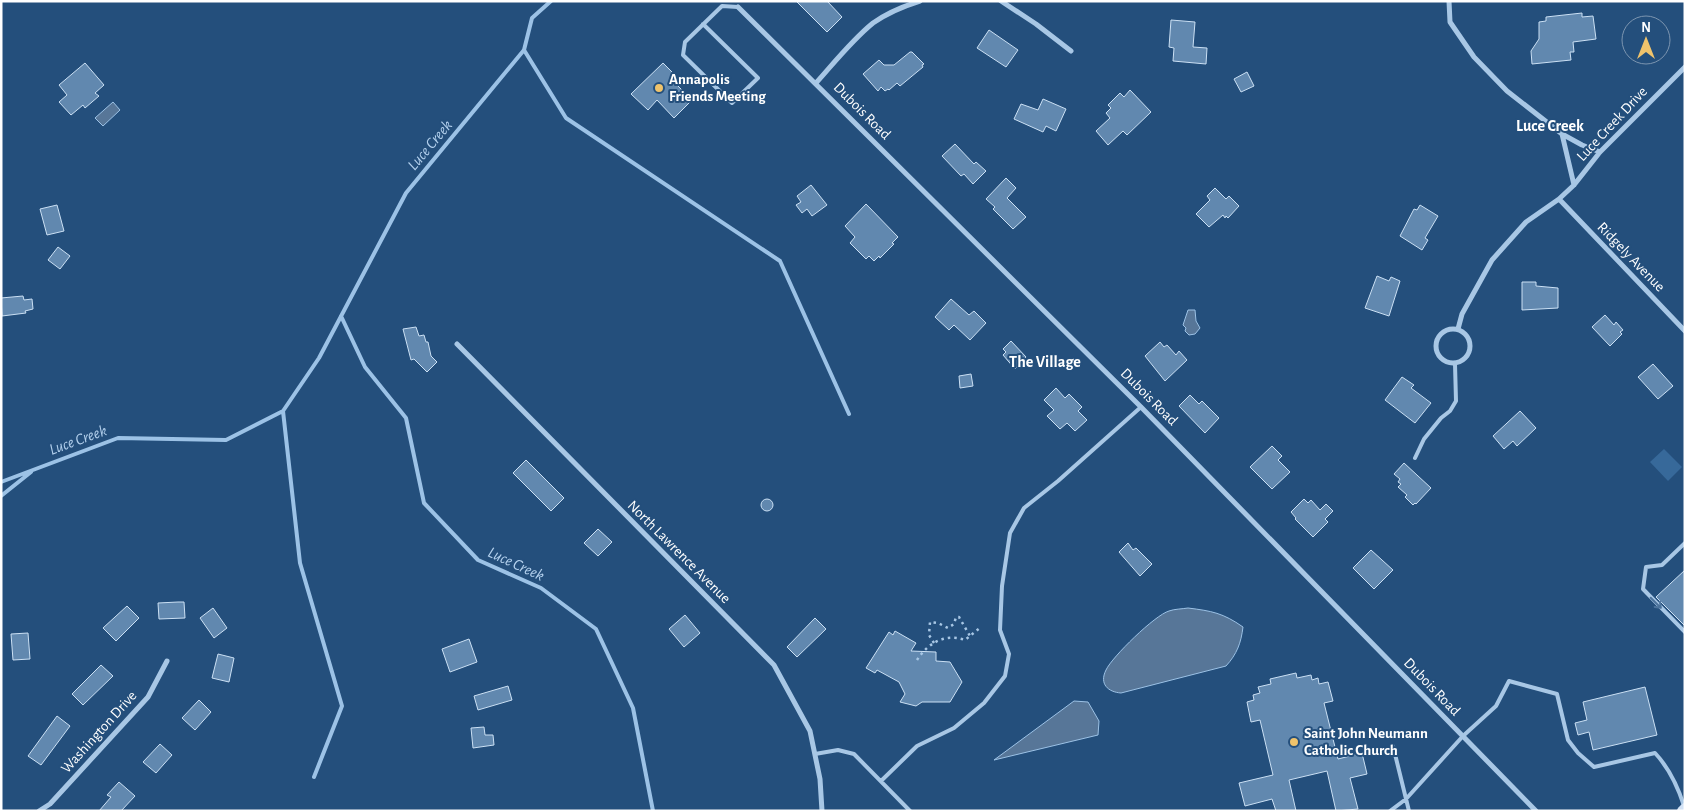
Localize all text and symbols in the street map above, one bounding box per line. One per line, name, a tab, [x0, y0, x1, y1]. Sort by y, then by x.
north arrow	[1621, 15, 1671, 65]
text: N	[1641, 21, 1651, 35]
place label: Annapolis Friends Meeting	[669, 72, 766, 104]
street label: Dubois Road	[831, 80, 894, 143]
marker: Annapolis Friends Meeting	[653, 82, 665, 94]
street label: Luce Creek Drive	[1574, 84, 1650, 164]
water label: Luce Creek	[405, 117, 455, 173]
district label: Luce Creek	[1516, 118, 1584, 134]
street label: Ridgely Avenue	[1594, 219, 1668, 295]
district label: The Village	[1009, 354, 1081, 370]
street label: Dubois Road	[1118, 366, 1181, 429]
water label: Luce Creek	[47, 422, 109, 458]
street label: North Lawrence Avenue	[625, 498, 733, 606]
water label: Luce Creek	[485, 544, 547, 584]
one-way arrow	[1650, 596, 1662, 609]
street label: Dubois Road	[1401, 655, 1463, 719]
street label: Washington Drive	[58, 688, 140, 776]
place label: Saint John Neumann Catholic Church	[1304, 726, 1428, 758]
marker: Saint John Neumann Catholic Church	[1288, 736, 1300, 748]

